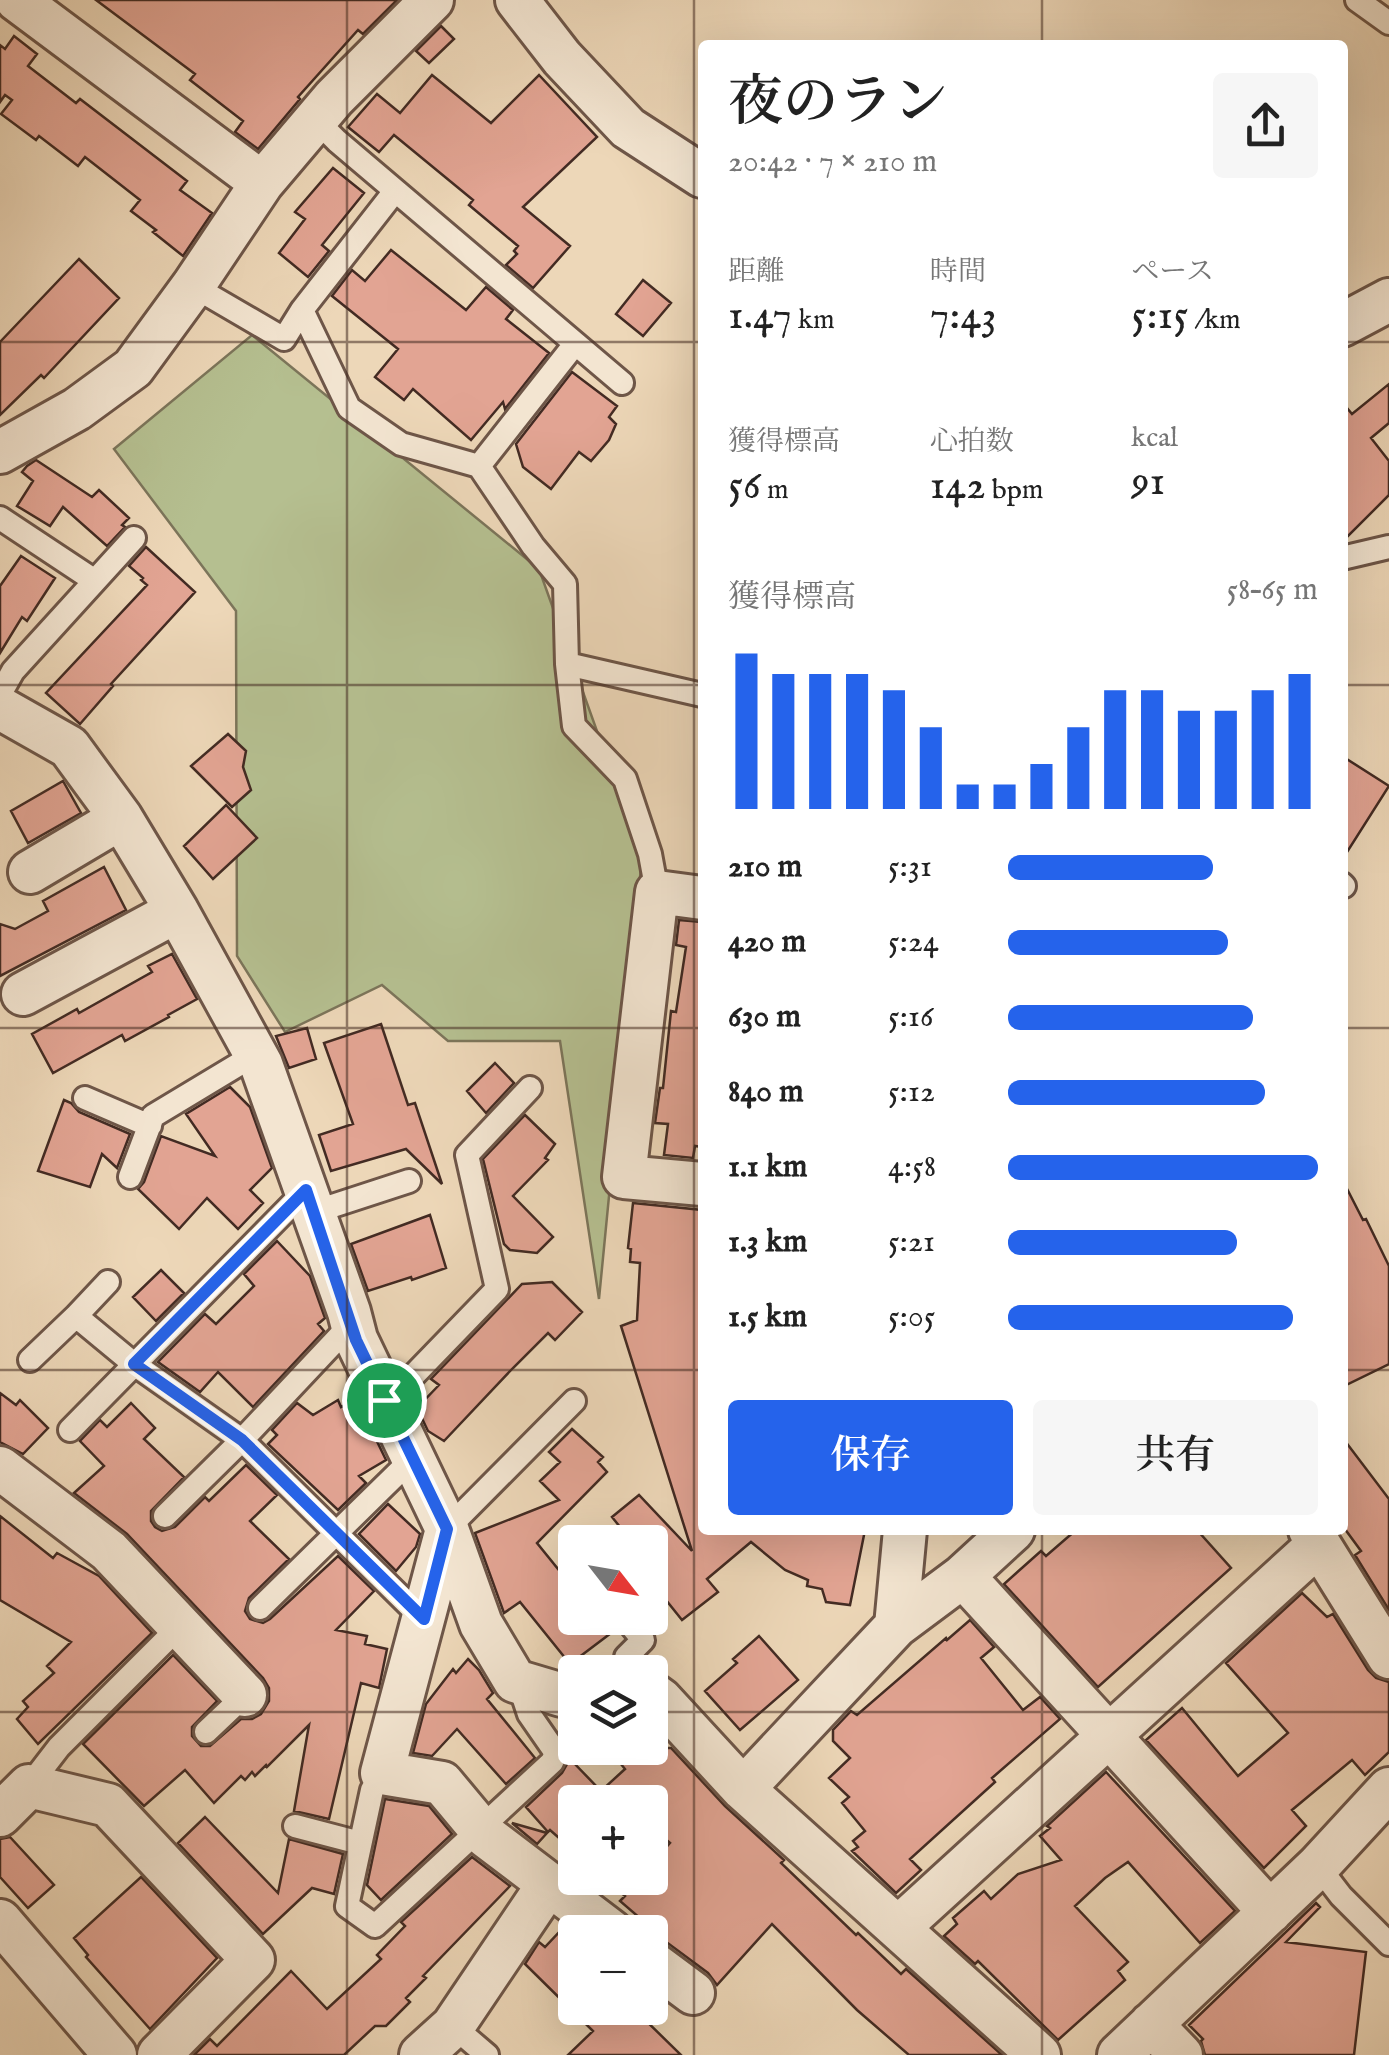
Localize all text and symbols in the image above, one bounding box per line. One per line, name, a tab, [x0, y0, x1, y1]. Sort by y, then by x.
text: 夜のラン	[728, 69, 948, 139]
button: share	[1213, 73, 1318, 178]
text: 20:42 · 7 × 210 m	[728, 142, 937, 183]
text: 距離	[728, 255, 784, 290]
text: 時間	[930, 255, 986, 290]
text: ペース	[1131, 255, 1214, 290]
text: 1.47	[728, 290, 792, 343]
text: 7:43	[930, 290, 997, 343]
text: 5:15	[1131, 290, 1188, 343]
text: km	[792, 303, 835, 338]
text: /km	[1188, 303, 1241, 338]
text: kcal	[1131, 421, 1178, 456]
text: 獲得標高	[728, 425, 840, 460]
text: 心拍数	[930, 425, 1014, 460]
text: 91	[1131, 456, 1165, 509]
text: 56	[728, 460, 761, 513]
text: 142	[930, 460, 986, 513]
text: m	[761, 473, 789, 508]
text: bpm	[986, 473, 1043, 508]
text: 58–65 m	[1226, 570, 1318, 611]
text: 獲得標高	[728, 578, 856, 619]
text: 210 m	[728, 847, 802, 888]
text: 5:31	[888, 847, 932, 888]
text: 420 m	[728, 922, 806, 963]
text: 5:24	[888, 922, 939, 963]
text: 630 m	[728, 997, 801, 1038]
text: 5:16	[888, 997, 933, 1038]
text: 840 m	[728, 1072, 804, 1113]
text: 5:12	[888, 1072, 935, 1113]
text: 1.1 km	[728, 1147, 808, 1188]
text: 4:58	[888, 1147, 936, 1188]
text: 1.3 km	[728, 1222, 808, 1263]
text: 5:21	[888, 1222, 935, 1263]
text: 1.5 km	[728, 1297, 807, 1338]
text: 5:05	[888, 1297, 935, 1338]
pin	[342, 1358, 427, 1443]
icon: arrive	[357, 1373, 412, 1428]
button: 保存	[728, 1400, 1013, 1515]
button: 共有	[1033, 1400, 1318, 1515]
north arrow	[558, 1525, 668, 1635]
map controls	[558, 1525, 668, 2025]
button: layers	[558, 1655, 668, 1765]
button: +	[558, 1785, 668, 1895]
button: −	[558, 1915, 668, 2025]

